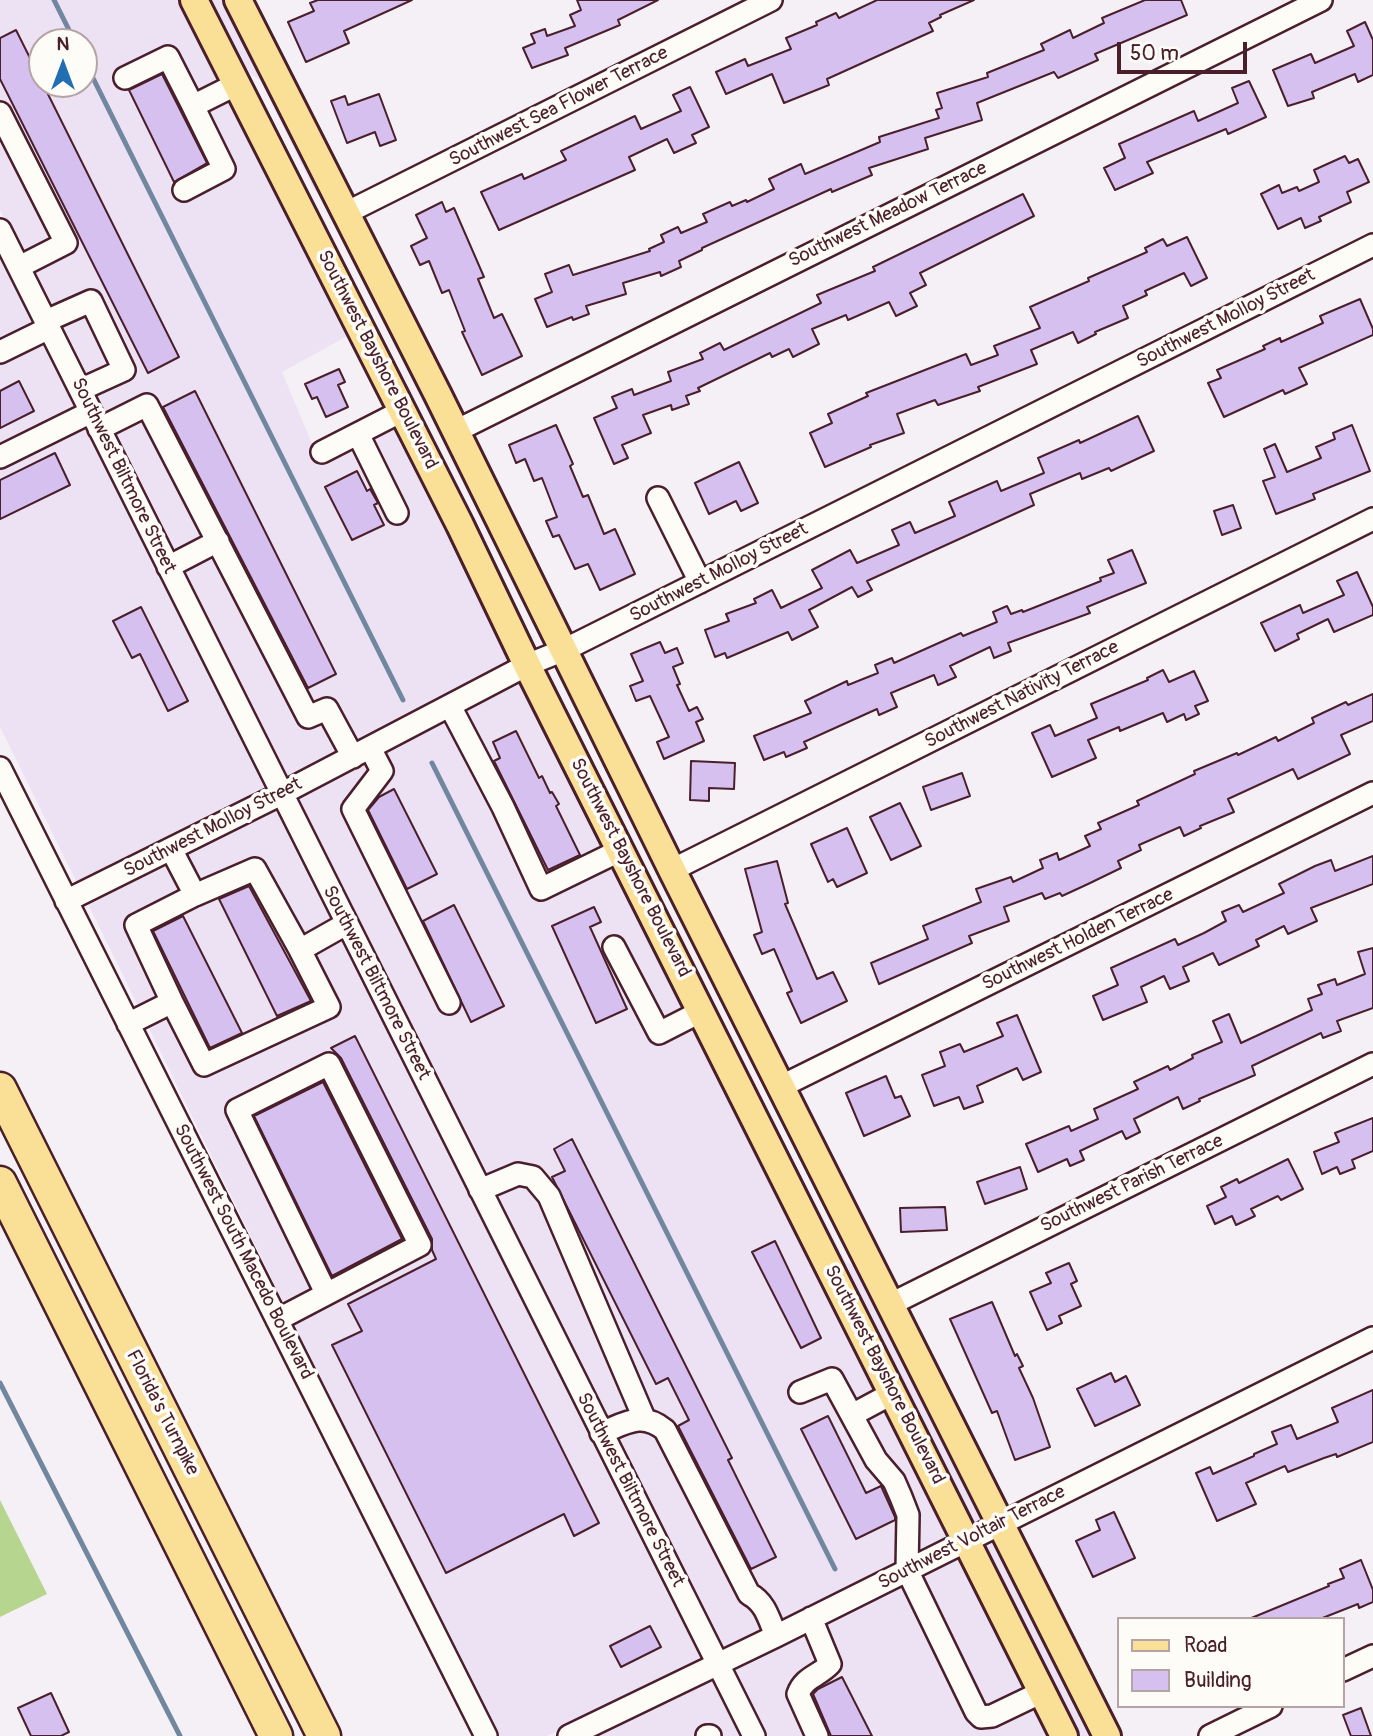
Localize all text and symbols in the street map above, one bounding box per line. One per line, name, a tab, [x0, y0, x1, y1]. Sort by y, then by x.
north arrow	[28, 28, 98, 98]
scale bar	[1121, 28, 1250, 72]
text: N	[57, 32, 69, 56]
text: 50 m	[1130, 40, 1179, 67]
street label: Southwest Sea Flower Terrace	[446, 42, 672, 172]
street label: Southwest Meadow Terrace	[785, 157, 991, 273]
street label: Southwest Bayshore Boulevard	[312, 247, 442, 473]
street label: Southwest Molloy Street	[1133, 264, 1319, 374]
street label: Southwest Biltmore Street	[66, 375, 180, 577]
street label: Southwest Molloy Street	[626, 518, 812, 628]
street label: Southwest Nativity Terrace	[921, 636, 1123, 754]
street label: Southwest Bayshore Boulevard	[565, 755, 695, 981]
street label: Southwest Molloy Street	[120, 773, 306, 883]
street label: Southwest Biltmore Street	[317, 882, 435, 1084]
street label: Southwest Holden Terrace	[979, 884, 1177, 996]
street label: Southwest South Macedo Boulevard	[168, 1120, 318, 1384]
street label: Southwest Parish Terrace	[1037, 1130, 1227, 1238]
street label: Southwest Bayshore Boulevard	[819, 1262, 949, 1488]
street label: Florida's Turnpike	[121, 1347, 203, 1479]
street label: Southwest Biltmore Street	[571, 1389, 689, 1591]
street label: Southwest Voltair Terrace	[875, 1481, 1069, 1595]
legend	[1118, 1617, 1345, 1708]
text: Road	[1184, 1632, 1228, 1659]
text: Building	[1184, 1667, 1251, 1694]

